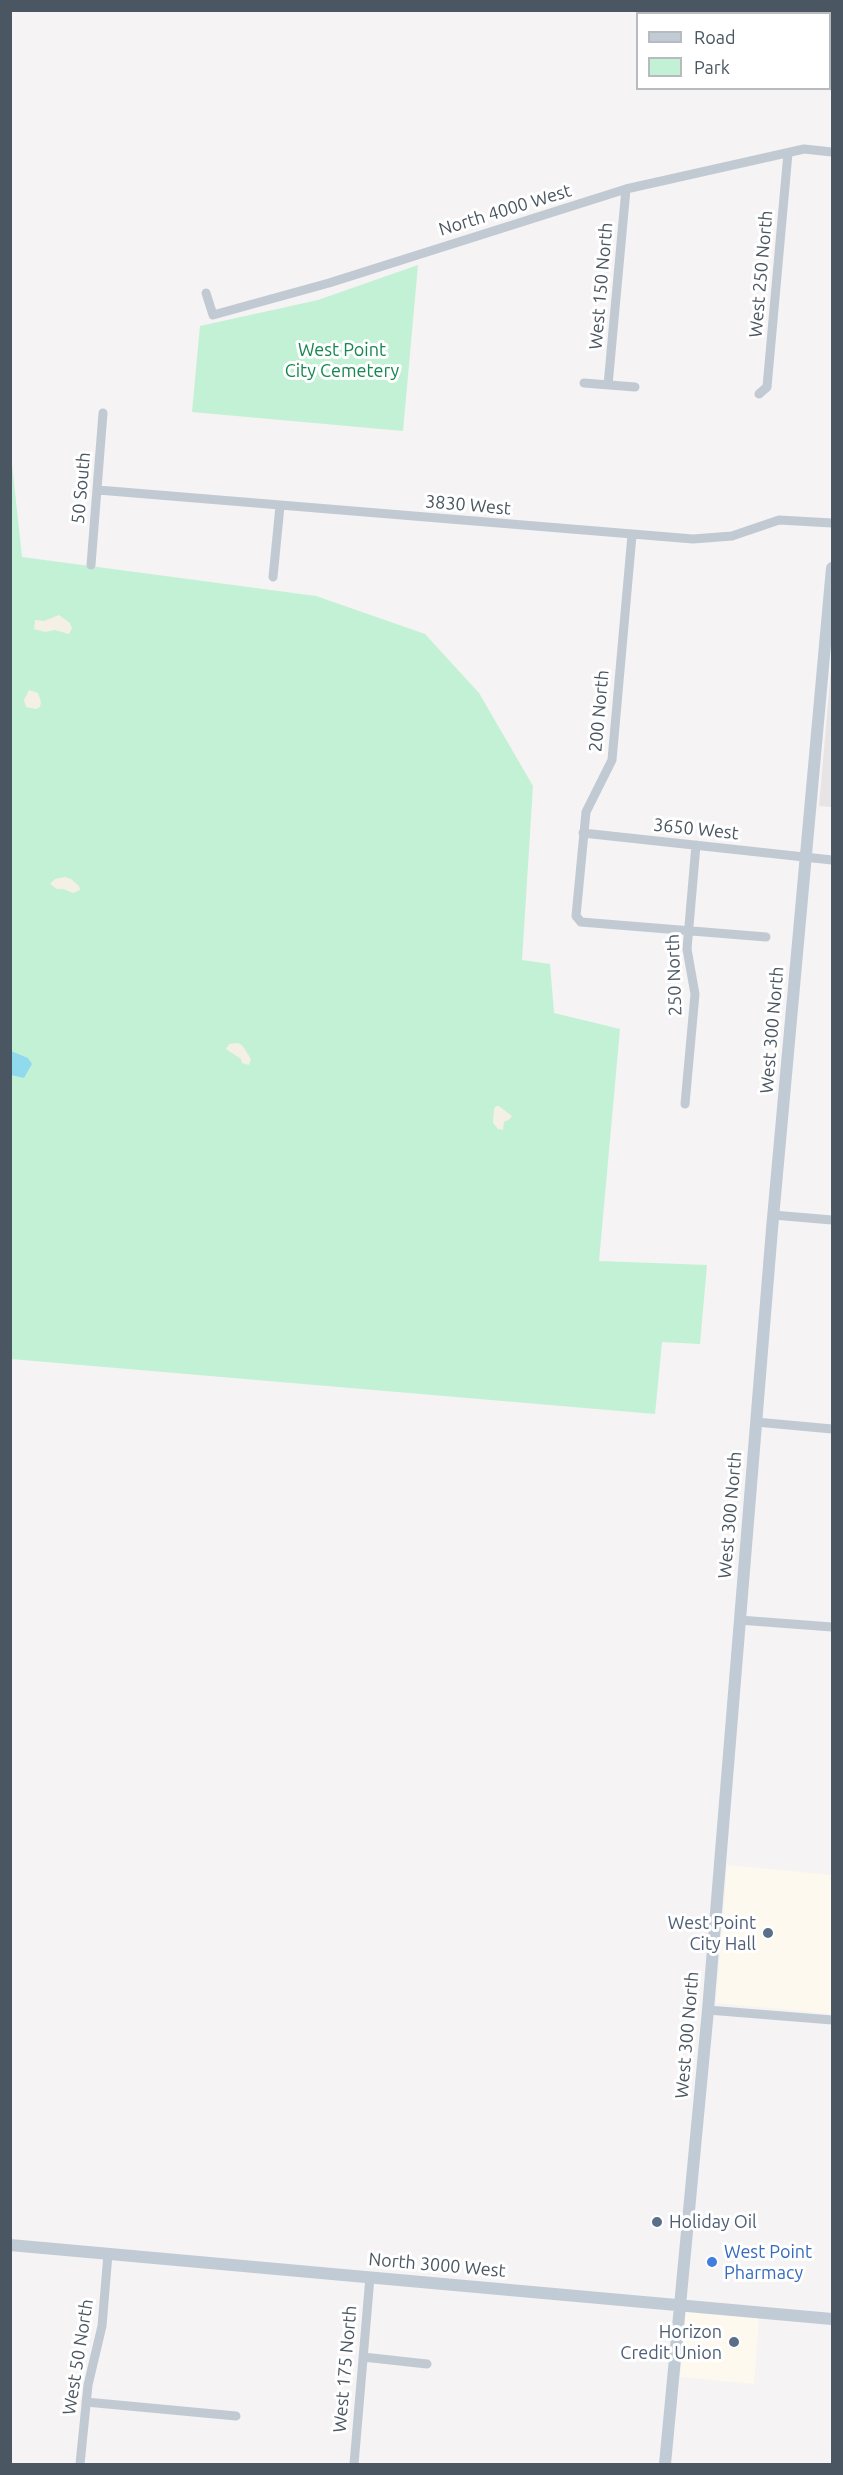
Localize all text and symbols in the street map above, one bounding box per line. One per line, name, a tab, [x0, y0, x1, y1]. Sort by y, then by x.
legend	[636, 12, 831, 90]
text: Road	[694, 27, 736, 47]
text: Park	[694, 57, 730, 77]
street label: North 4000 West	[436, 180, 574, 240]
street label: West 250 North	[745, 210, 777, 338]
street label: West 150 North	[585, 222, 617, 350]
park label: West Point City Cemetery	[285, 339, 399, 382]
street label: 50 South	[67, 451, 95, 525]
street label: 3830 West	[424, 490, 512, 520]
street label: 200 North	[585, 669, 613, 753]
street label: 3650 West	[652, 814, 740, 844]
street label: 250 North	[662, 934, 686, 1016]
street label: West 300 North	[756, 966, 788, 1094]
street label: West 300 North	[714, 1451, 746, 1579]
place label: West Point City Hall	[668, 1912, 756, 1954]
marker: West Point City Hall	[761, 1926, 775, 1940]
street label: West 300 North	[671, 1971, 703, 2099]
place label: Holiday Oil	[669, 2211, 757, 2233]
marker: Holiday Oil	[650, 2215, 664, 2229]
place label: West Point Pharmacy	[724, 2241, 812, 2284]
street label: North 3000 West	[368, 2248, 506, 2282]
marker: West Point Pharmacy	[705, 2255, 719, 2269]
street label: West 50 North	[58, 2297, 98, 2417]
street label: West 175 North	[329, 2305, 361, 2433]
place label: Horizon Credit Union	[620, 2321, 722, 2364]
marker: Horizon Credit Union	[727, 2335, 741, 2349]

